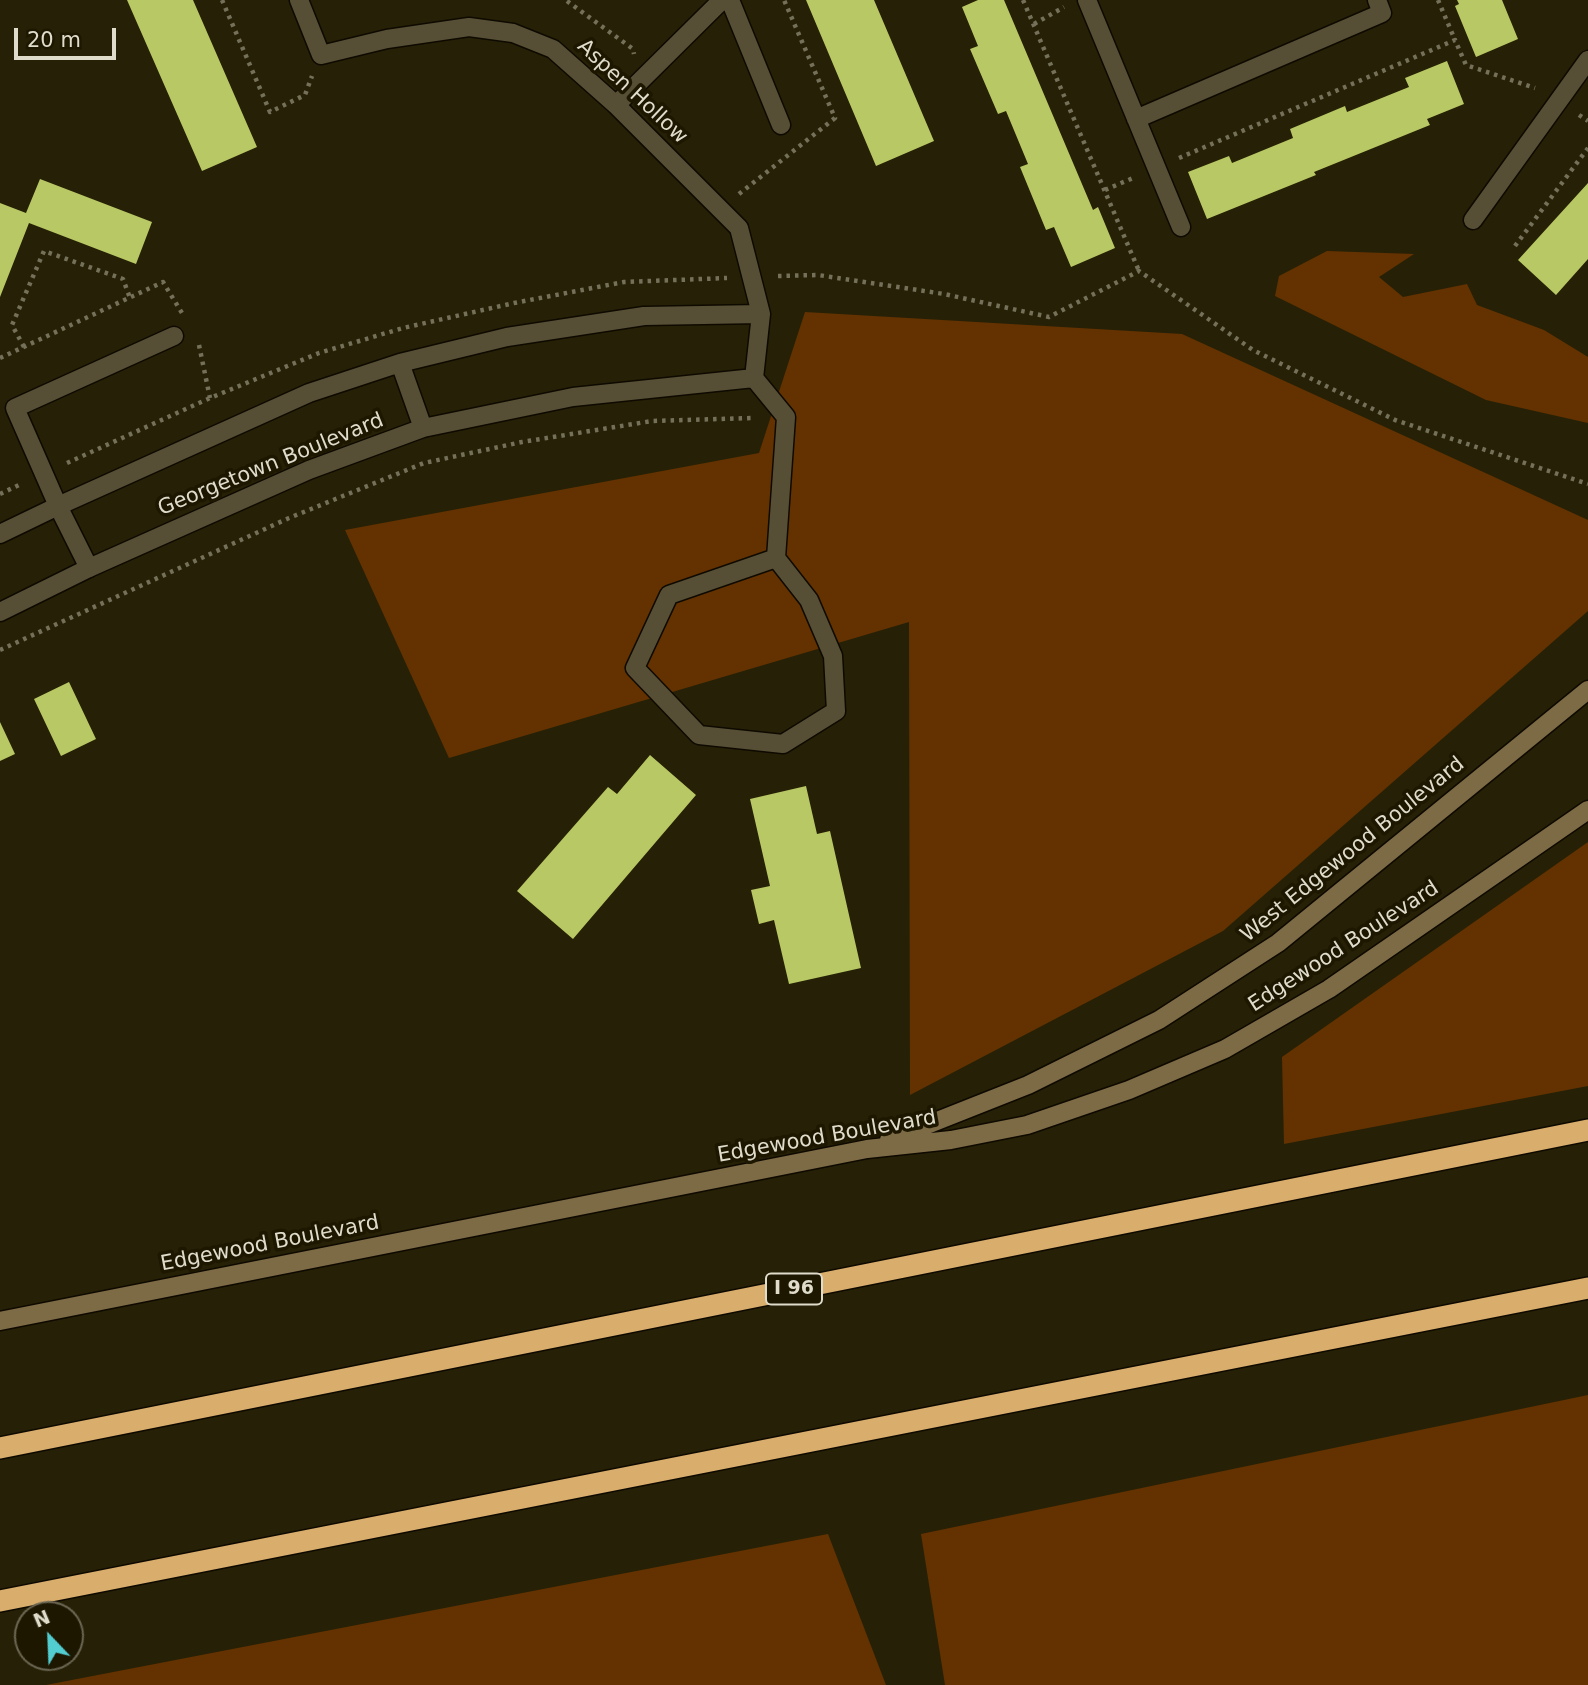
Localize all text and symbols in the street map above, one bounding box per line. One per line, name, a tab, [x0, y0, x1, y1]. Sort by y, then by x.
scale bar	[18, 14, 119, 58]
text: 20 m	[27, 28, 81, 52]
street label: Aspen Hollow	[572, 34, 692, 150]
street label: Georgetown Boulevard	[155, 408, 387, 522]
street label: West Edgewood Boulevard	[1236, 752, 1470, 948]
street label: Edgewood Boulevard	[1244, 876, 1444, 1018]
street label: Edgewood Boulevard	[716, 1105, 938, 1169]
street label: Edgewood Boulevard	[159, 1210, 381, 1278]
road number: I 96	[766, 1274, 822, 1304]
north arrow	[14, 1601, 84, 1671]
text: N	[30, 1605, 53, 1632]

